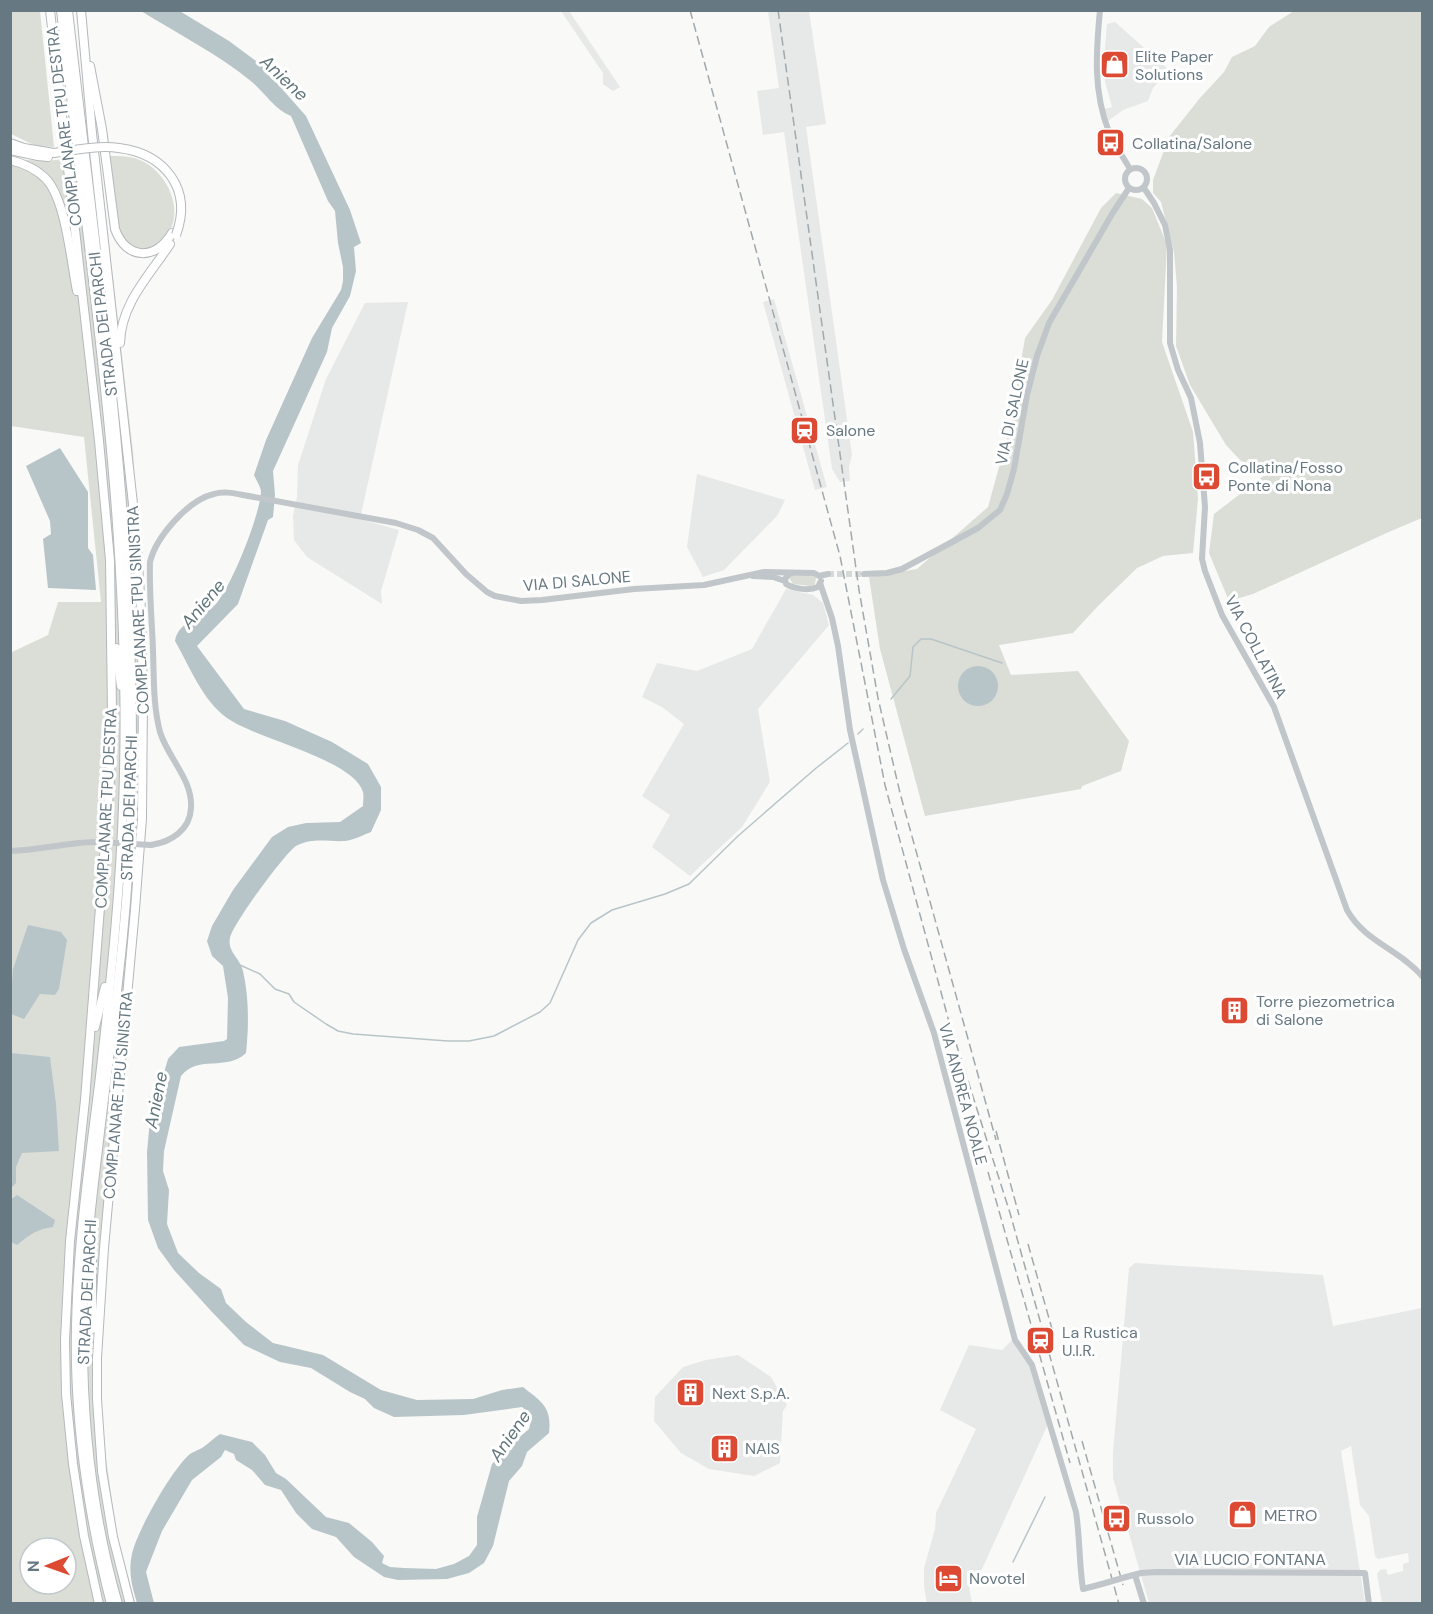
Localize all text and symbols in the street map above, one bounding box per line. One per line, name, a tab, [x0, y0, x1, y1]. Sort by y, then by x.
street label: COMPLANARE TPU DESTRA	[41, 24, 87, 227]
place label: Elite Paper Solutions	[1135, 46, 1214, 85]
water label: Aniene	[254, 49, 313, 106]
shop icon: Elite Paper Solutions	[1098, 49, 1130, 81]
bus stop icon: Collatina/Salone	[1095, 127, 1127, 159]
place label: Collatina/Salone	[1132, 133, 1252, 154]
street label: STRADA DEI PARCHI	[84, 251, 122, 397]
street label: VIA DI SALONE	[990, 357, 1034, 467]
station icon: Salone	[789, 414, 821, 446]
place label: Salone	[826, 420, 875, 441]
place label: Collatina/Fosso Ponte di Nona	[1228, 457, 1343, 496]
bus stop icon: Collatina/Fosso Ponte di Nona	[1191, 460, 1223, 492]
street label: COMPLANARE TPU SINISTRA	[122, 505, 154, 715]
street label: VIA DI SALONE	[522, 566, 632, 596]
water label: Aniene	[175, 574, 231, 634]
street label: VIA COLLATINA	[1220, 592, 1292, 703]
street label: COMPLANARE TPU DESTRA	[90, 707, 122, 909]
street label: STRADA DEI PARCHI	[116, 735, 142, 881]
street label: COMPLANARE TPU SINISTRA	[98, 990, 138, 1200]
place label: Torre piezometrica di Salone	[1256, 991, 1395, 1030]
building icon: Torre piezometrica di Salone	[1219, 994, 1251, 1026]
street label: VIA ANDREA NOALE	[934, 1021, 992, 1167]
water label: Aniene	[139, 1069, 173, 1131]
street label: STRADA DEI PARCHI	[73, 1219, 101, 1365]
place label: La Rustica U.I.R.	[1062, 1322, 1138, 1361]
station icon: La Rustica U.I.R.	[1025, 1325, 1057, 1357]
building icon: Next S.p.A.	[675, 1377, 707, 1409]
place label: Next S.p.A.	[712, 1383, 790, 1404]
water label: Aniene	[483, 1406, 536, 1467]
building icon: NAIS	[708, 1432, 740, 1464]
place label: NAIS	[745, 1438, 780, 1459]
shop icon: METRO	[1227, 1499, 1259, 1531]
bus stop icon: Russolo	[1100, 1502, 1132, 1534]
place label: METRO	[1264, 1505, 1317, 1526]
place label: Russolo	[1137, 1508, 1194, 1529]
north arrow	[18, 1536, 78, 1596]
street label: VIA LUCIO FONTANA	[1174, 1549, 1326, 1570]
text: N	[23, 1560, 44, 1572]
hotel icon: Novotel	[932, 1562, 964, 1594]
place label: Novotel	[969, 1568, 1025, 1589]

